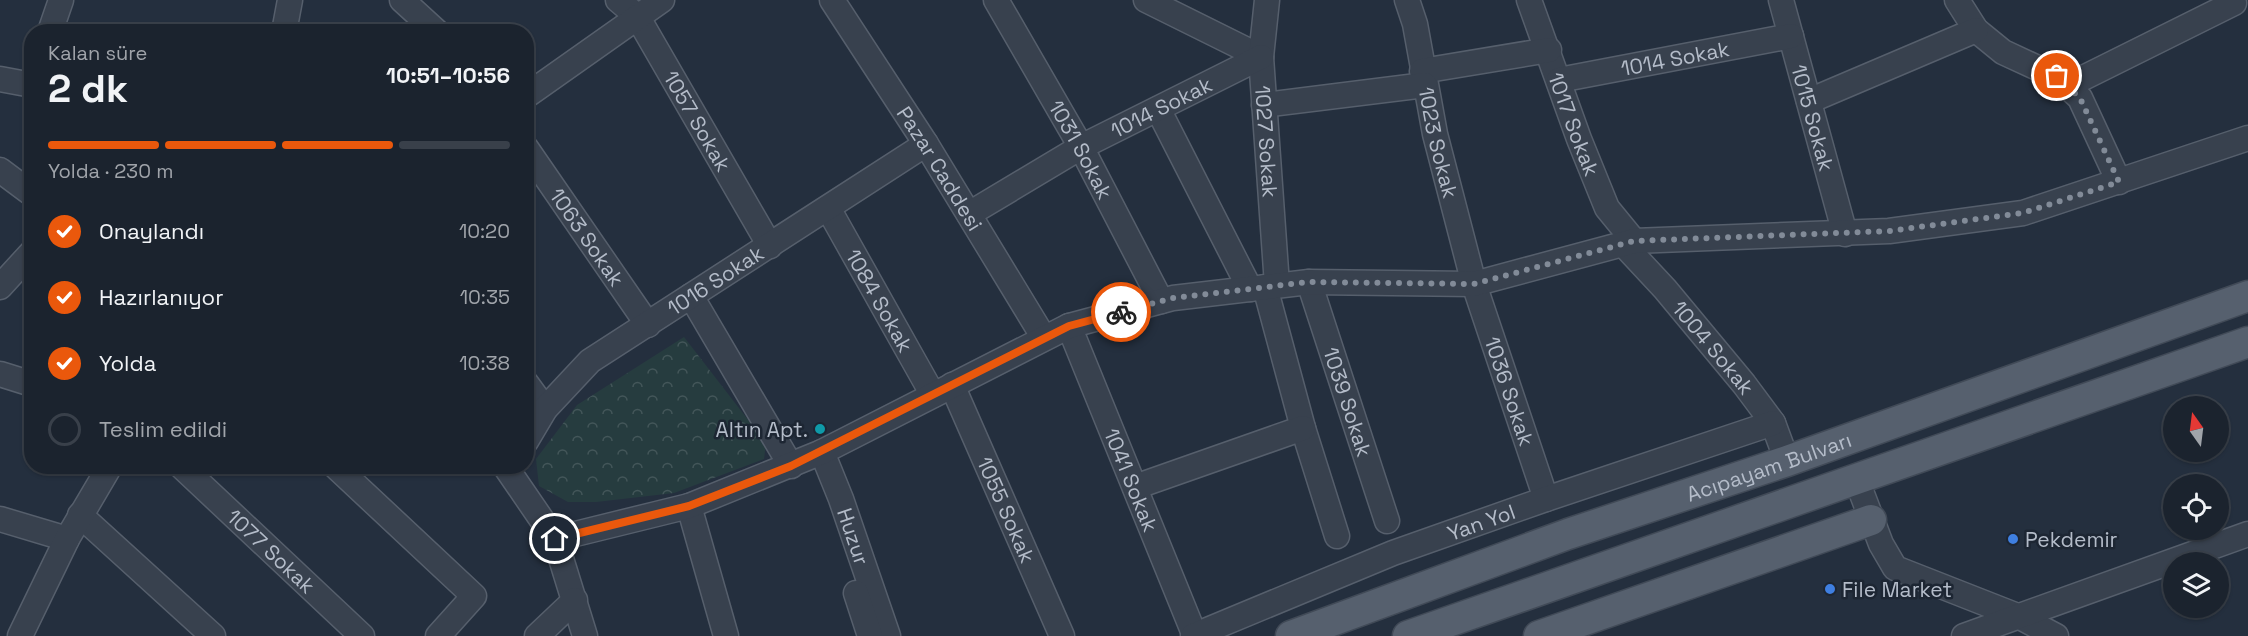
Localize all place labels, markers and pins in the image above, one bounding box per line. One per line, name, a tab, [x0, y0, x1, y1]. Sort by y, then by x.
pin	[2031, 50, 2082, 101]
place label: Altın Apt.	[716, 416, 808, 443]
marker: Altın Apt.	[813, 422, 827, 436]
pin	[529, 513, 580, 564]
place label: Pekdemir	[2025, 526, 2118, 553]
marker: Pekdemir	[2006, 532, 2020, 546]
place label: File Market	[1842, 576, 1952, 603]
marker: File Market	[1823, 582, 1837, 596]

